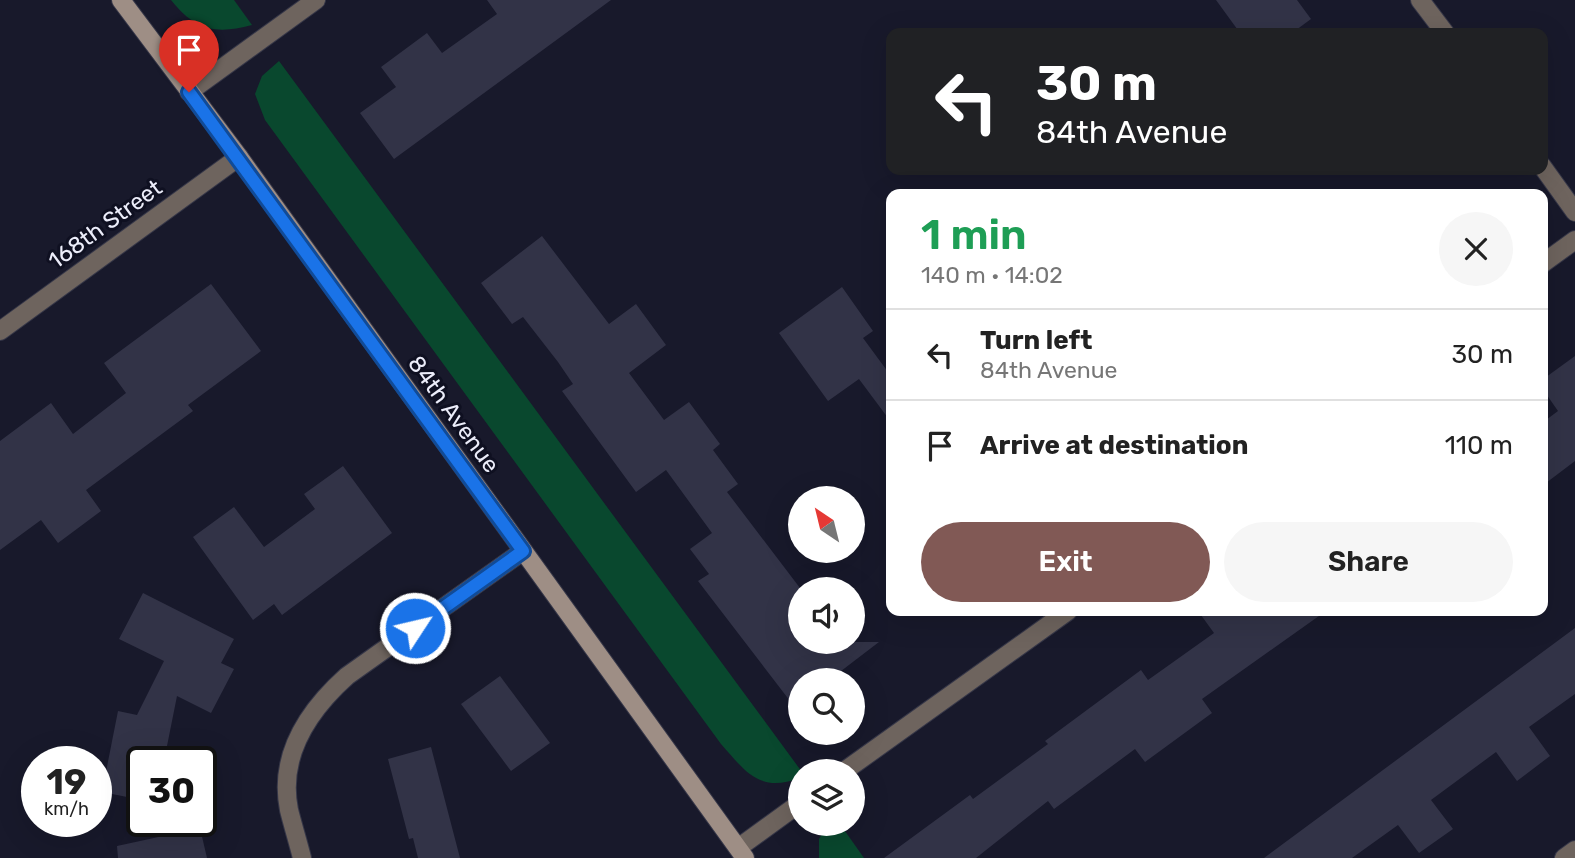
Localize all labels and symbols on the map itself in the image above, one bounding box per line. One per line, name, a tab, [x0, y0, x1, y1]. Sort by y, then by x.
pin	[159, 20, 219, 92]
street label: 168th Street	[43, 173, 167, 275]
street label: 84th Avenue	[402, 350, 506, 478]
north arrow	[788, 486, 864, 564]
position arrow	[378, 591, 452, 665]
speed limit sign: 30	[126, 746, 217, 837]

